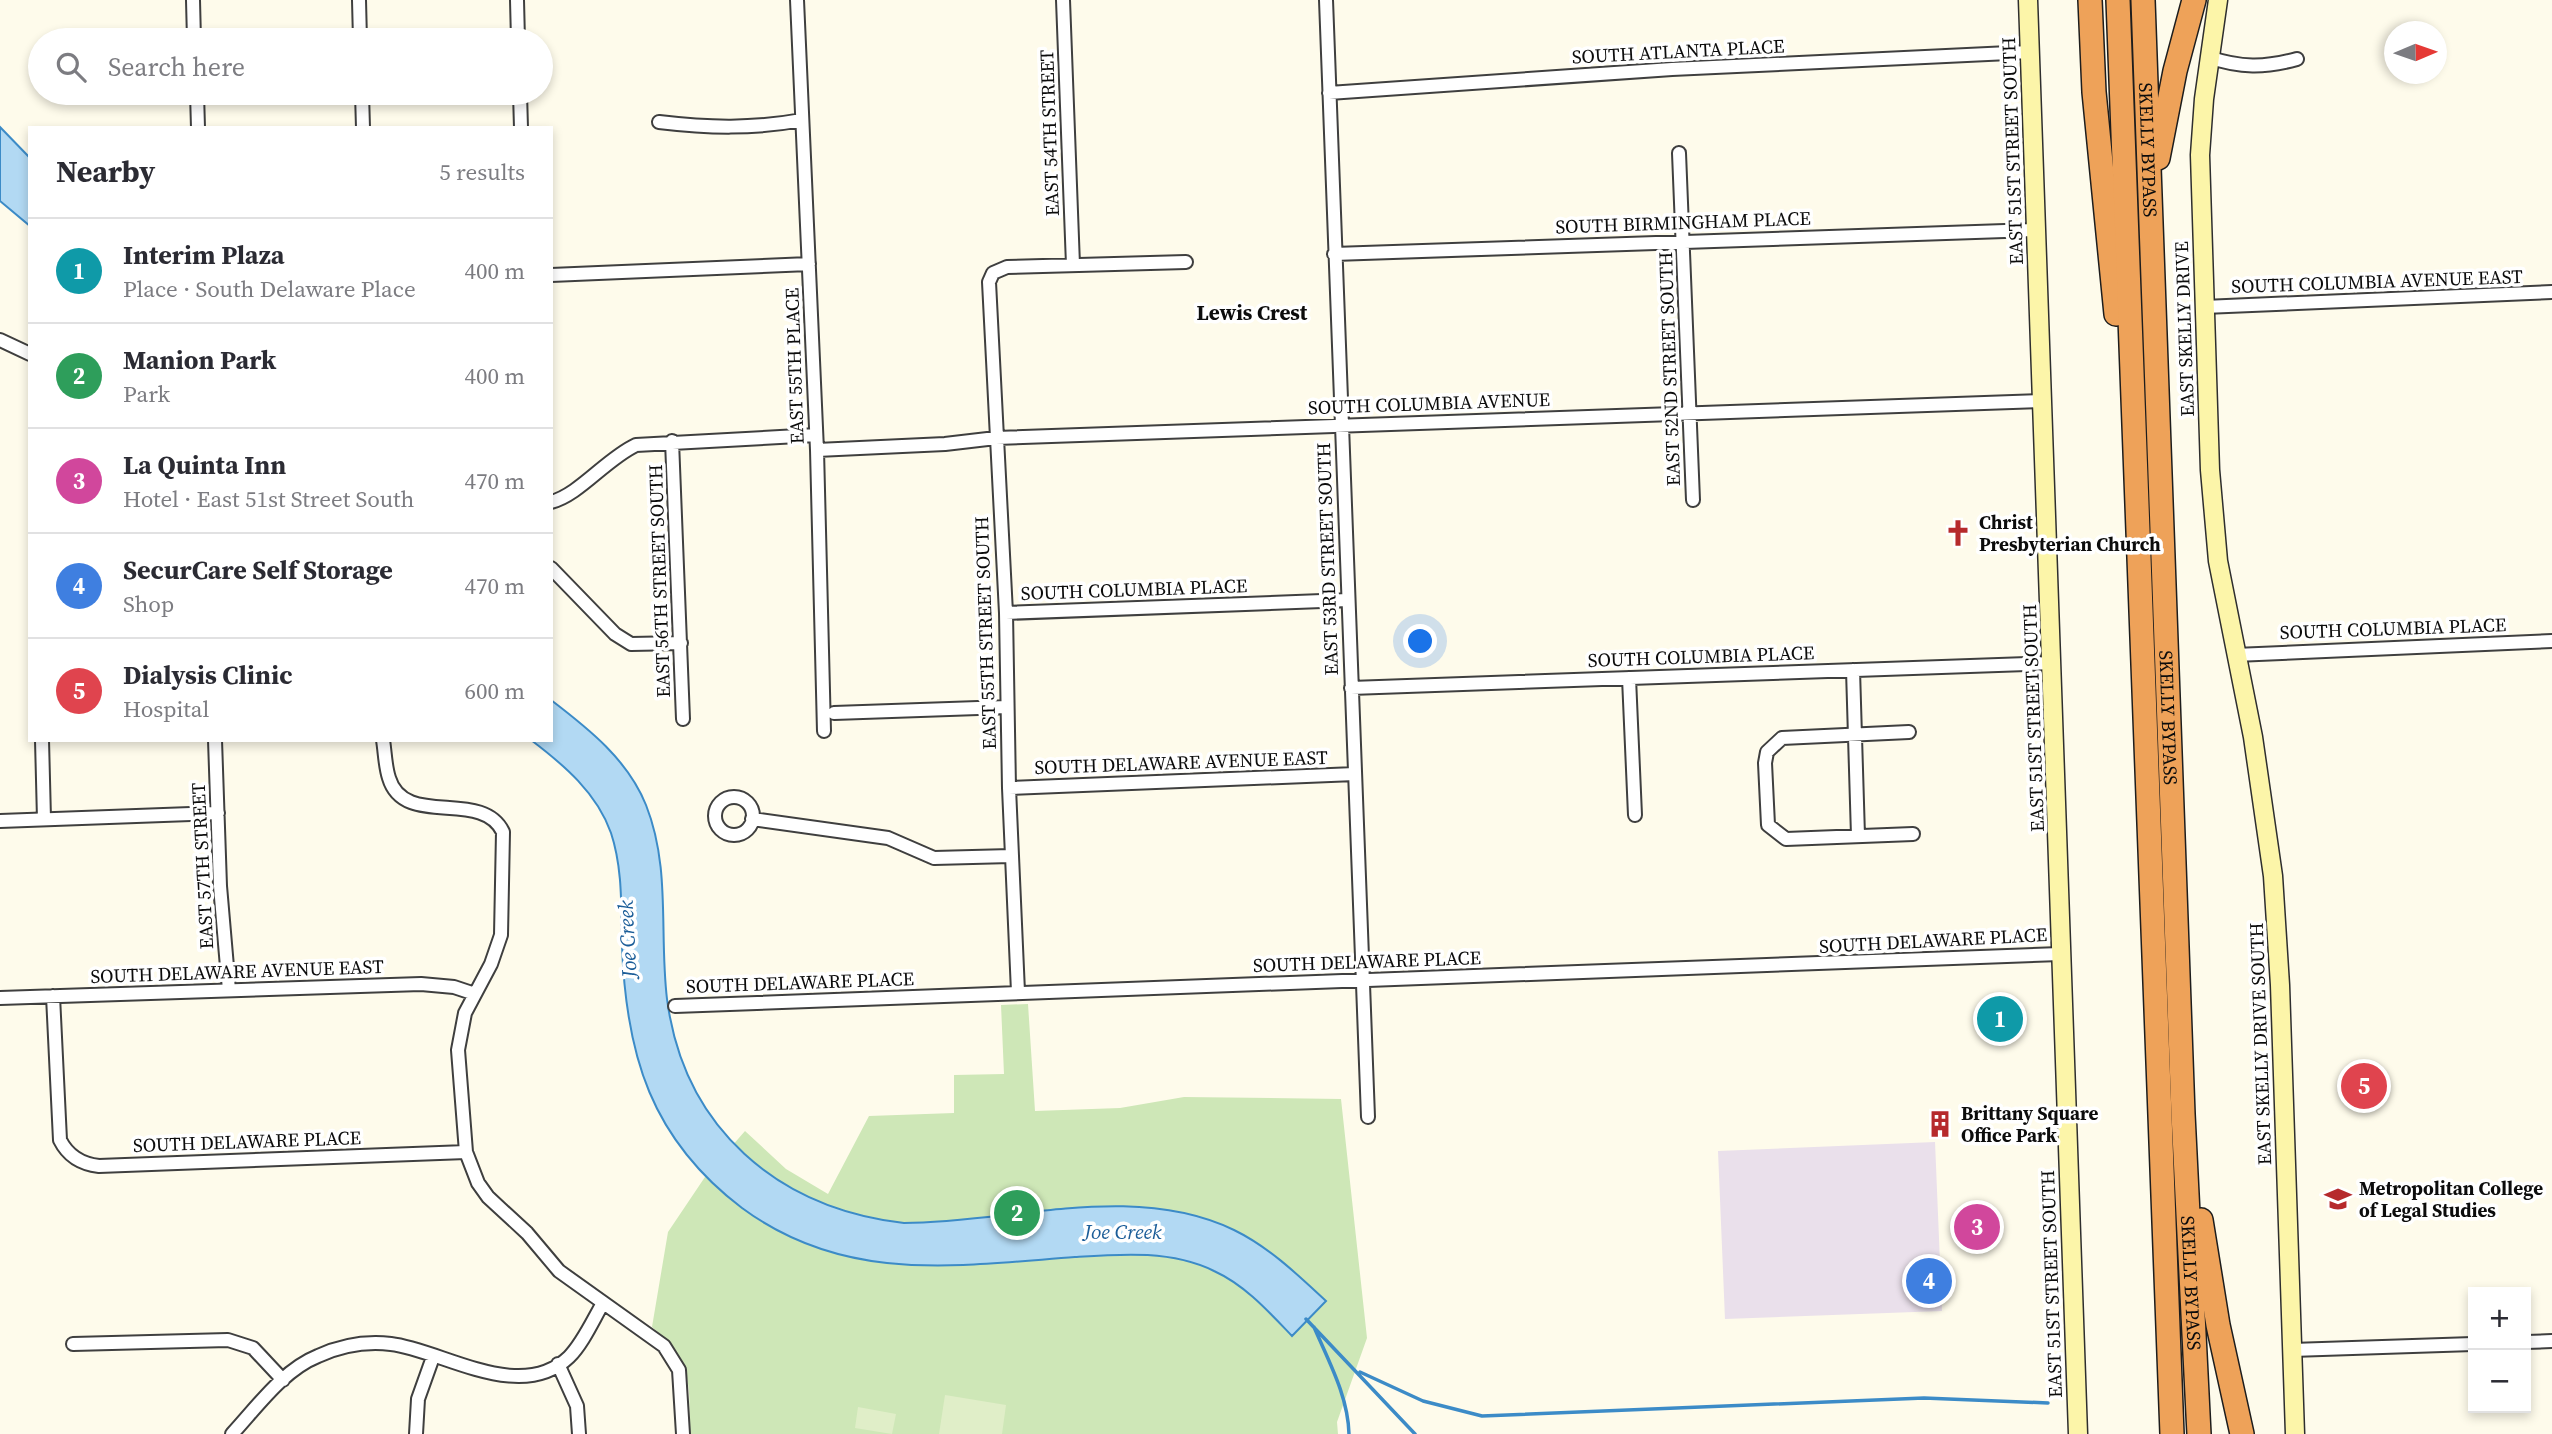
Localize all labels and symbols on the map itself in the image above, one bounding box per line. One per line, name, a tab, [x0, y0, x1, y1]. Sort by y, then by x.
north arrow	[2384, 21, 2447, 84]
street label: SOUTH ATLANTA PLACE	[1571, 32, 1785, 70]
street label: EAST 51ST STREET SOUTH	[1995, 37, 2029, 265]
street label: EAST 54TH STREET	[1033, 49, 1065, 217]
street label: SKELLY BYPASS	[2133, 82, 2164, 218]
street label: SOUTH BIRMINGHAM PLACE	[1555, 205, 1811, 239]
street label: EAST SKELLY DRIVE	[2168, 241, 2200, 417]
street label: EAST 52ND STREET SOUTH	[1652, 251, 1686, 487]
street label: SOUTH COLUMBIA AVENUE EAST	[2231, 263, 2524, 299]
street label: EAST 55TH PLACE	[778, 287, 810, 445]
district label: Lewis Crest	[1197, 298, 1308, 327]
street label: SOUTH COLUMBIA AVENUE	[1307, 386, 1551, 420]
street label: EAST 53RD STREET SOUTH	[1310, 442, 1344, 676]
street label: EAST 56TH STREET SOUTH	[642, 464, 676, 698]
place label: Christ Presbyterian Church	[1979, 509, 2161, 557]
street label: EAST 55TH STREET SOUTH	[968, 516, 1002, 750]
church icon: Christ Presbyterian Church	[1943, 518, 1973, 548]
street label: SOUTH COLUMBIA PLACE	[1020, 572, 1248, 606]
street label: EAST 51ST STREET SOUTH	[2016, 604, 2050, 832]
street label: SOUTH COLUMBIA PLACE	[2279, 611, 2507, 645]
your location	[1403, 624, 1437, 658]
street label: SOUTH COLUMBIA PLACE	[1587, 639, 1815, 673]
street label: SKELLY BYPASS	[2153, 650, 2184, 785]
street label: SOUTH DELAWARE AVENUE EAST	[1034, 744, 1329, 780]
street label: EAST 57TH STREET	[185, 782, 219, 950]
water label: Joe Creek	[610, 899, 644, 981]
street label: SOUTH DELAWARE PLACE	[1818, 921, 2048, 959]
street label: EAST SKELLY DRIVE SOUTH	[2243, 922, 2277, 1166]
street label: SOUTH DELAWARE PLACE	[1252, 944, 1482, 978]
street label: SOUTH DELAWARE AVENUE EAST	[90, 953, 385, 989]
street label: SOUTH DELAWARE PLACE	[685, 965, 915, 999]
pin: 1	[1977, 993, 2023, 1045]
pin: 5	[2341, 1060, 2387, 1112]
place label: Brittany Square Office Park	[1961, 1100, 2099, 1148]
building icon: Brittany Square Office Park	[1925, 1109, 1955, 1139]
street label: SOUTH DELAWARE PLACE	[132, 1124, 362, 1158]
street label: EAST 51ST STREET SOUTH	[2034, 1170, 2068, 1398]
place label: Metropolitan College of Legal Studies	[2359, 1175, 2543, 1223]
school or university icon: Metropolitan College of Legal Studies	[2323, 1184, 2353, 1214]
pin: 2	[994, 1187, 1040, 1239]
pin: 3	[1954, 1201, 2000, 1253]
street label: SKELLY BYPASS	[2175, 1215, 2208, 1351]
water label: Joe Creek	[1081, 1217, 1162, 1246]
pin: 4	[1906, 1255, 1952, 1307]

